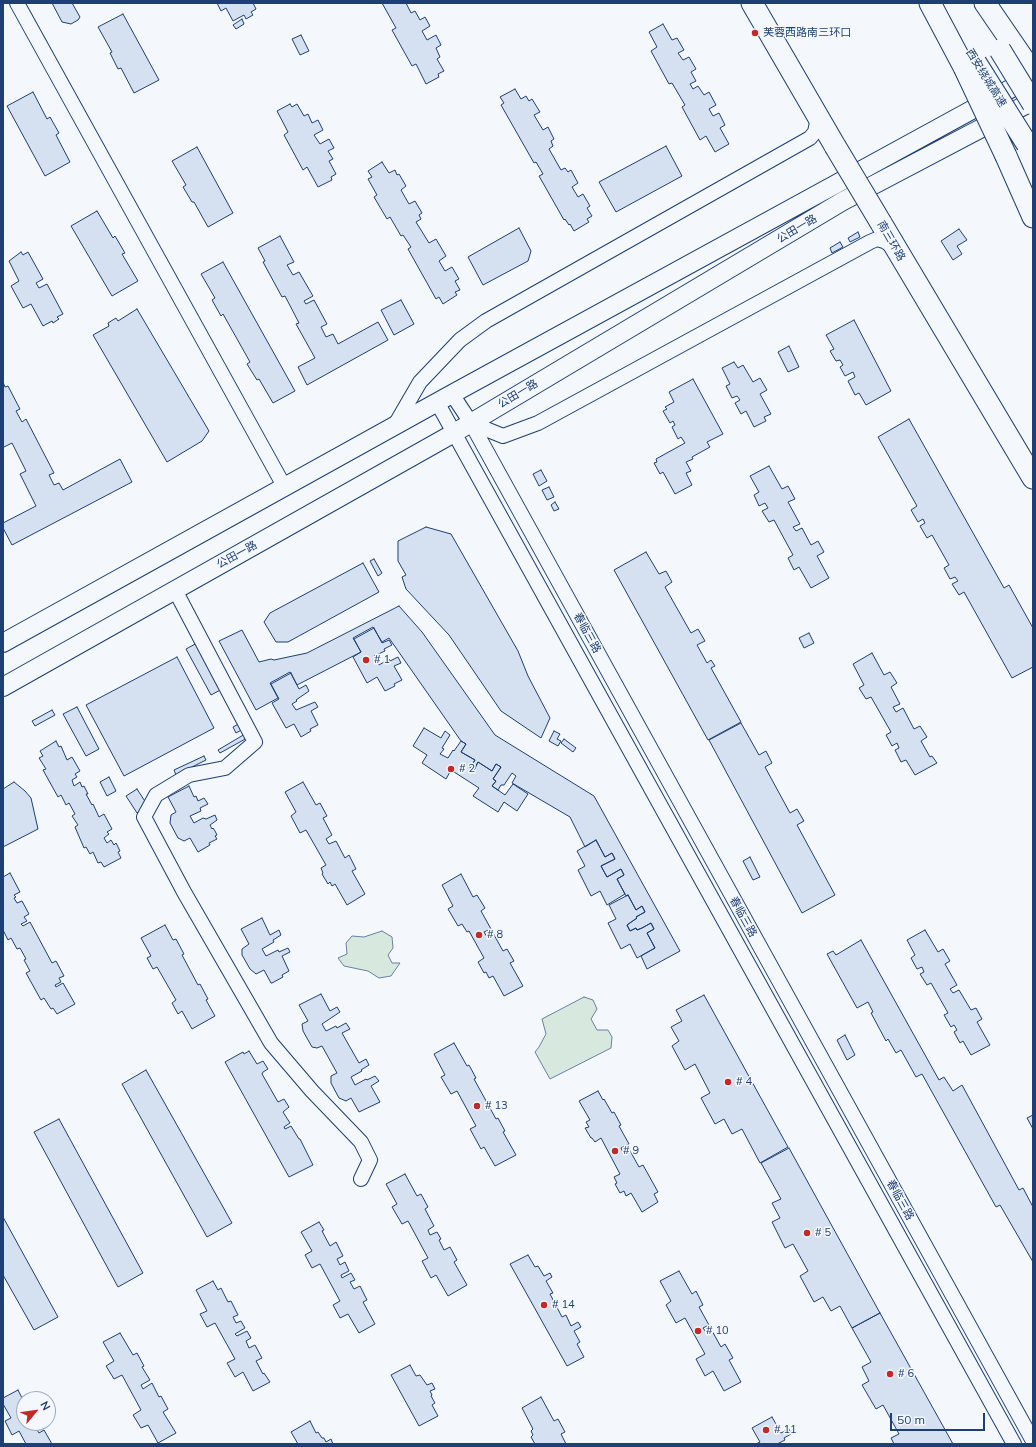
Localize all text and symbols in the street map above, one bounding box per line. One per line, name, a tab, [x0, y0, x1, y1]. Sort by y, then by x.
place label: 芙蓉西路南三环口	[763, 26, 851, 40]
marker: 芙蓉西路南三环口	[750, 28, 760, 38]
street label: 西安绕城高速	[963, 47, 1009, 109]
street label: 公田一路	[775, 212, 819, 246]
street label: 南三环路	[874, 219, 908, 263]
street label: 公田一路	[496, 377, 540, 411]
street label: 公田一路	[215, 539, 259, 571]
street label: 春临三路	[571, 611, 603, 655]
place label: # 1	[374, 653, 390, 667]
marker: # 1	[361, 655, 371, 665]
place label: # 2	[459, 762, 475, 776]
marker: # 2	[446, 764, 456, 774]
street label: 春临三路	[727, 895, 759, 939]
place label: # 8	[487, 928, 503, 942]
marker: # 8	[474, 930, 484, 940]
place label: # 4	[736, 1075, 752, 1089]
marker: # 4	[723, 1077, 733, 1087]
place label: # 13	[485, 1099, 508, 1113]
marker: # 13	[472, 1101, 482, 1111]
place label: # 9	[623, 1144, 639, 1158]
marker: # 9	[610, 1146, 620, 1156]
street label: 春临三路	[884, 1178, 916, 1222]
place label: # 5	[815, 1226, 831, 1240]
marker: # 5	[802, 1228, 812, 1238]
place label: # 14	[552, 1298, 575, 1312]
marker: # 14	[539, 1300, 549, 1310]
place label: # 10	[706, 1324, 729, 1338]
marker: # 10	[693, 1326, 703, 1336]
place label: # 6	[898, 1367, 914, 1381]
marker: # 6	[885, 1369, 895, 1379]
north arrow	[16, 1391, 56, 1431]
text: N	[37, 1399, 54, 1413]
scale bar	[892, 1405, 987, 1431]
text: 50 m	[897, 1412, 925, 1427]
place label: # 11	[774, 1423, 797, 1437]
marker: # 11	[761, 1425, 771, 1435]

